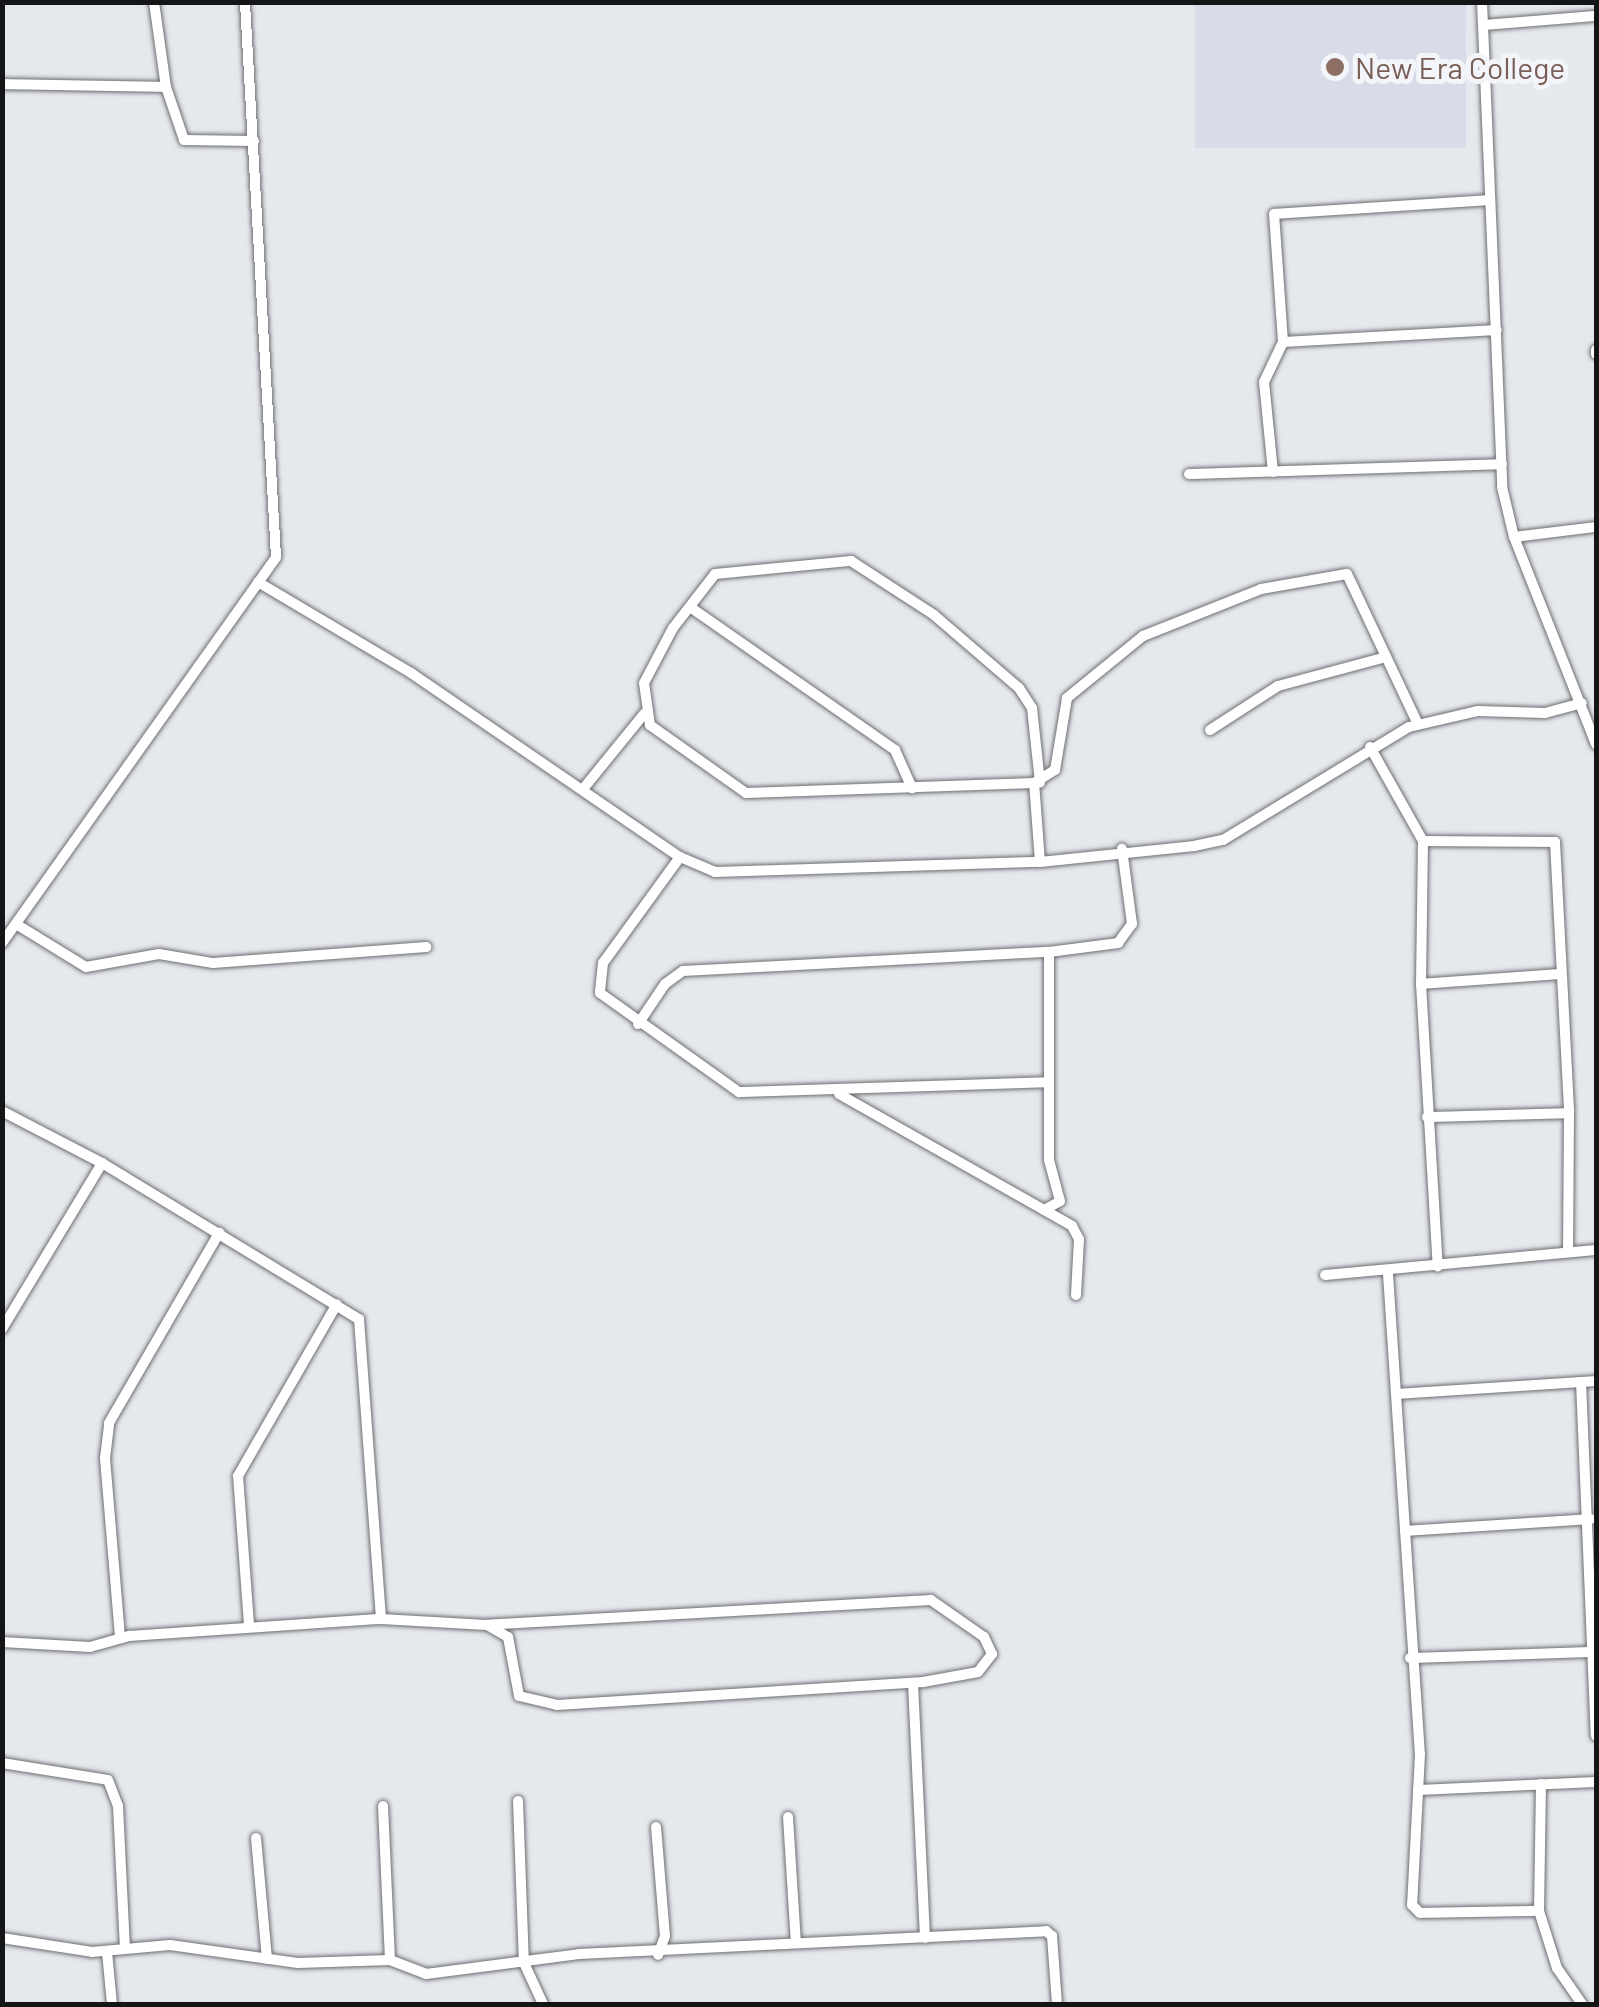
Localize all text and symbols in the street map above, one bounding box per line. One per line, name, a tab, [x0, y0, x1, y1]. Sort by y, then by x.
place label: New Era College	[1355, 49, 1565, 85]
marker: New Era College	[1324, 56, 1346, 78]

